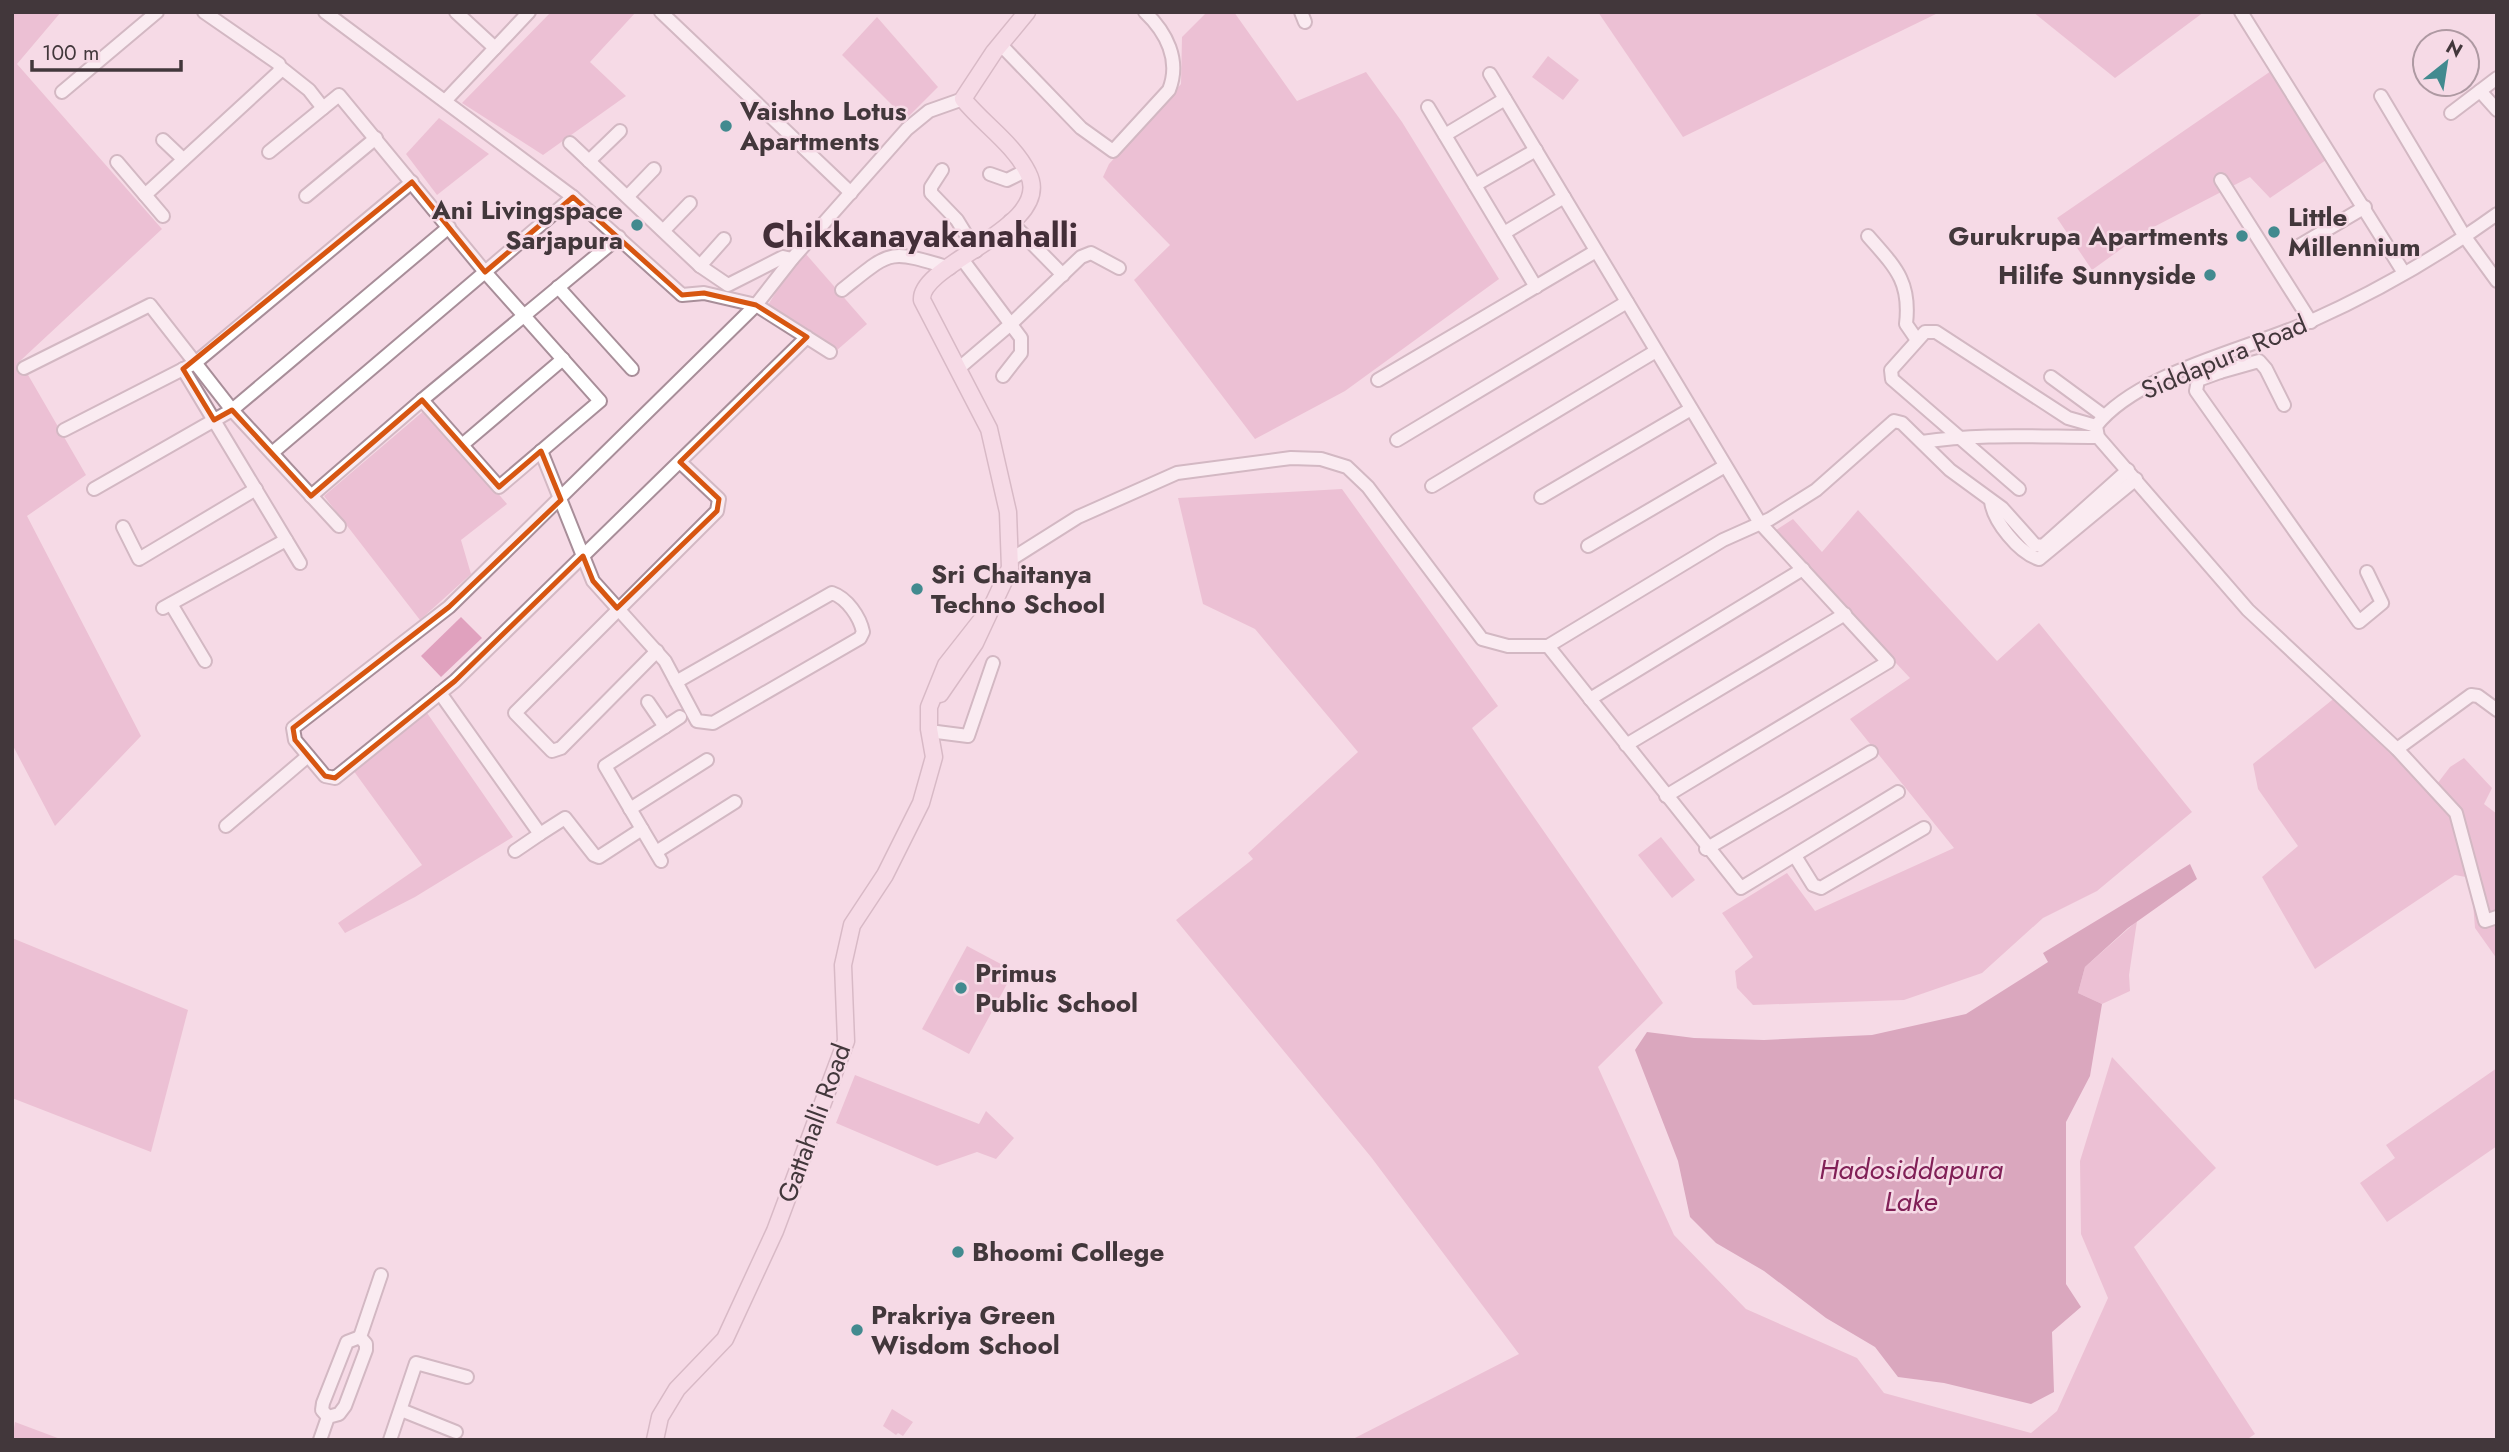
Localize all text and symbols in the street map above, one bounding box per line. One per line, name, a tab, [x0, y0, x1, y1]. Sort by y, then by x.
scale bar	[32, 28, 180, 72]
north arrow	[2411, 28, 2481, 98]
text: N	[2441, 33, 2468, 64]
text: 100 m	[42, 38, 99, 68]
place label: Vaishno Lotus Apartments	[739, 92, 907, 160]
marker: Vaishno Lotus Apartments	[718, 118, 734, 134]
place label: Ani Livingspace Sarjapura	[431, 191, 623, 259]
place label: Little Millennium	[2288, 198, 2421, 266]
district label: Chikkanayakanahalli	[762, 212, 1078, 259]
marker: Ani Livingspace Sarjapura	[629, 217, 645, 233]
place label: Gurukrupa Apartments	[1948, 217, 2228, 255]
marker: Little Millennium	[2266, 224, 2282, 240]
marker: Gurukrupa Apartments	[2234, 228, 2250, 244]
place label: Hilife Sunnyside	[1998, 256, 2196, 294]
marker: Hilife Sunnyside	[2202, 267, 2218, 283]
street label: Siddapura Road	[2135, 305, 2313, 409]
place label: Sri Chaitanya Techno School	[931, 555, 1105, 623]
marker: Sri Chaitanya Techno School	[909, 581, 925, 597]
place label: Primus Public School	[975, 954, 1138, 1022]
marker: Primus Public School	[953, 980, 969, 996]
street label: Gattahalli Road	[768, 1038, 860, 1208]
water label: Hadosiddapura Lake	[1819, 1149, 2004, 1222]
place label: Bhoomi College	[972, 1233, 1164, 1271]
marker: Bhoomi College	[950, 1244, 966, 1260]
place label: Prakriya Green Wisdom School	[871, 1296, 1060, 1364]
marker: Prakriya Green Wisdom School	[849, 1322, 865, 1338]

